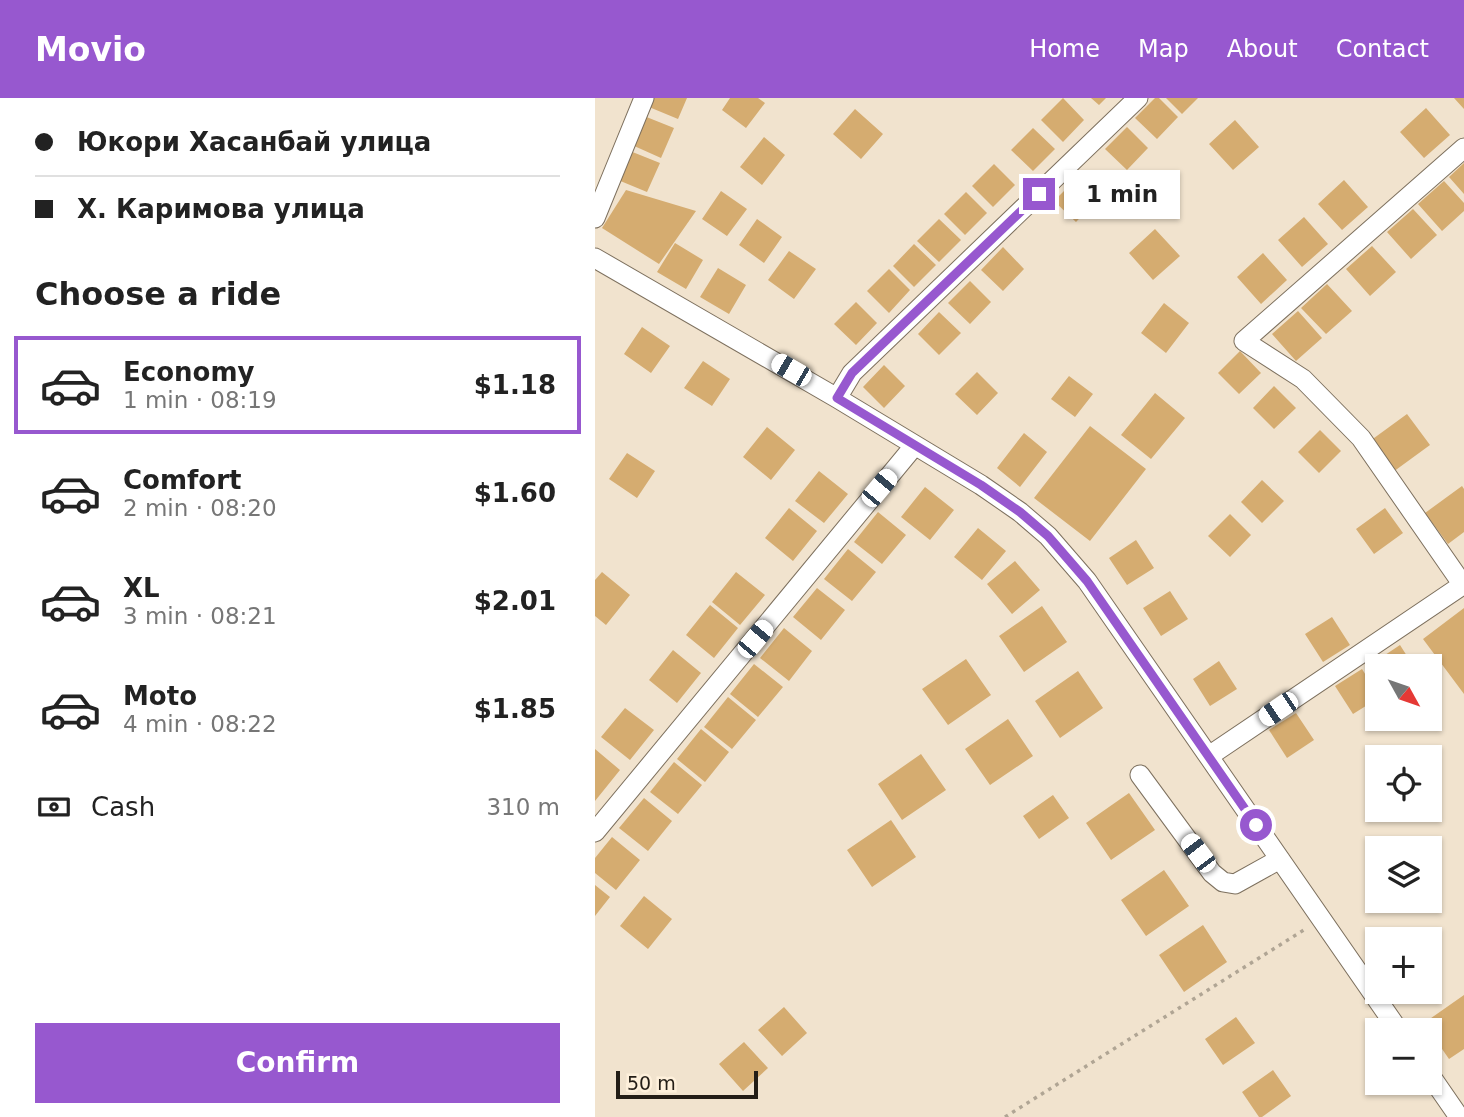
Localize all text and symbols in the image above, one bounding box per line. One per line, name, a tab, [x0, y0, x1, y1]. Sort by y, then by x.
text: Movio	[35, 30, 146, 69]
text: Home	[1029, 35, 1100, 63]
text: Map	[1138, 35, 1189, 63]
text: About	[1227, 35, 1298, 63]
text: Contact	[1336, 35, 1429, 63]
text: Юкори Хасанбай улица	[77, 127, 431, 157]
callout: 1 min	[1063, 170, 1179, 218]
route end	[1023, 178, 1055, 210]
text: 1 min	[1086, 181, 1158, 207]
text: Х. Каримова улица	[77, 194, 365, 224]
text: Choose a ride	[35, 275, 281, 313]
car	[768, 350, 815, 390]
icon: car	[39, 354, 102, 417]
text: Economy	[123, 357, 254, 387]
text: $1.18	[474, 370, 556, 400]
text: 1 min · 08:19	[123, 387, 277, 413]
icon: car	[39, 462, 102, 525]
text: Comfort	[123, 465, 241, 495]
car	[858, 465, 901, 511]
text: $1.60	[474, 478, 556, 508]
text: 2 min · 08:20	[123, 495, 277, 521]
icon: car	[39, 570, 102, 633]
text: XL	[123, 573, 160, 603]
text: $2.01	[474, 586, 556, 616]
text: 3 min · 08:21	[123, 603, 277, 629]
car	[734, 616, 777, 662]
north arrow	[1365, 654, 1442, 732]
map controls	[1365, 654, 1442, 1095]
icon: car	[39, 678, 102, 741]
text: Moto	[123, 681, 197, 711]
car	[1255, 689, 1302, 729]
text: $1.85	[474, 694, 556, 724]
text: 4 min · 08:22	[123, 711, 277, 737]
button: locate	[1365, 745, 1442, 822]
icon: cash	[35, 788, 73, 826]
text: Cash	[91, 792, 155, 822]
text: 310 m	[486, 794, 560, 820]
route start	[1240, 809, 1272, 841]
car	[1177, 830, 1220, 876]
button: layers	[1365, 836, 1442, 913]
button: +	[1365, 927, 1442, 1004]
button: −	[1365, 1018, 1442, 1095]
button: Confirm	[35, 1023, 560, 1103]
scale bar	[616, 1068, 758, 1100]
text: 50 m	[627, 1072, 676, 1094]

